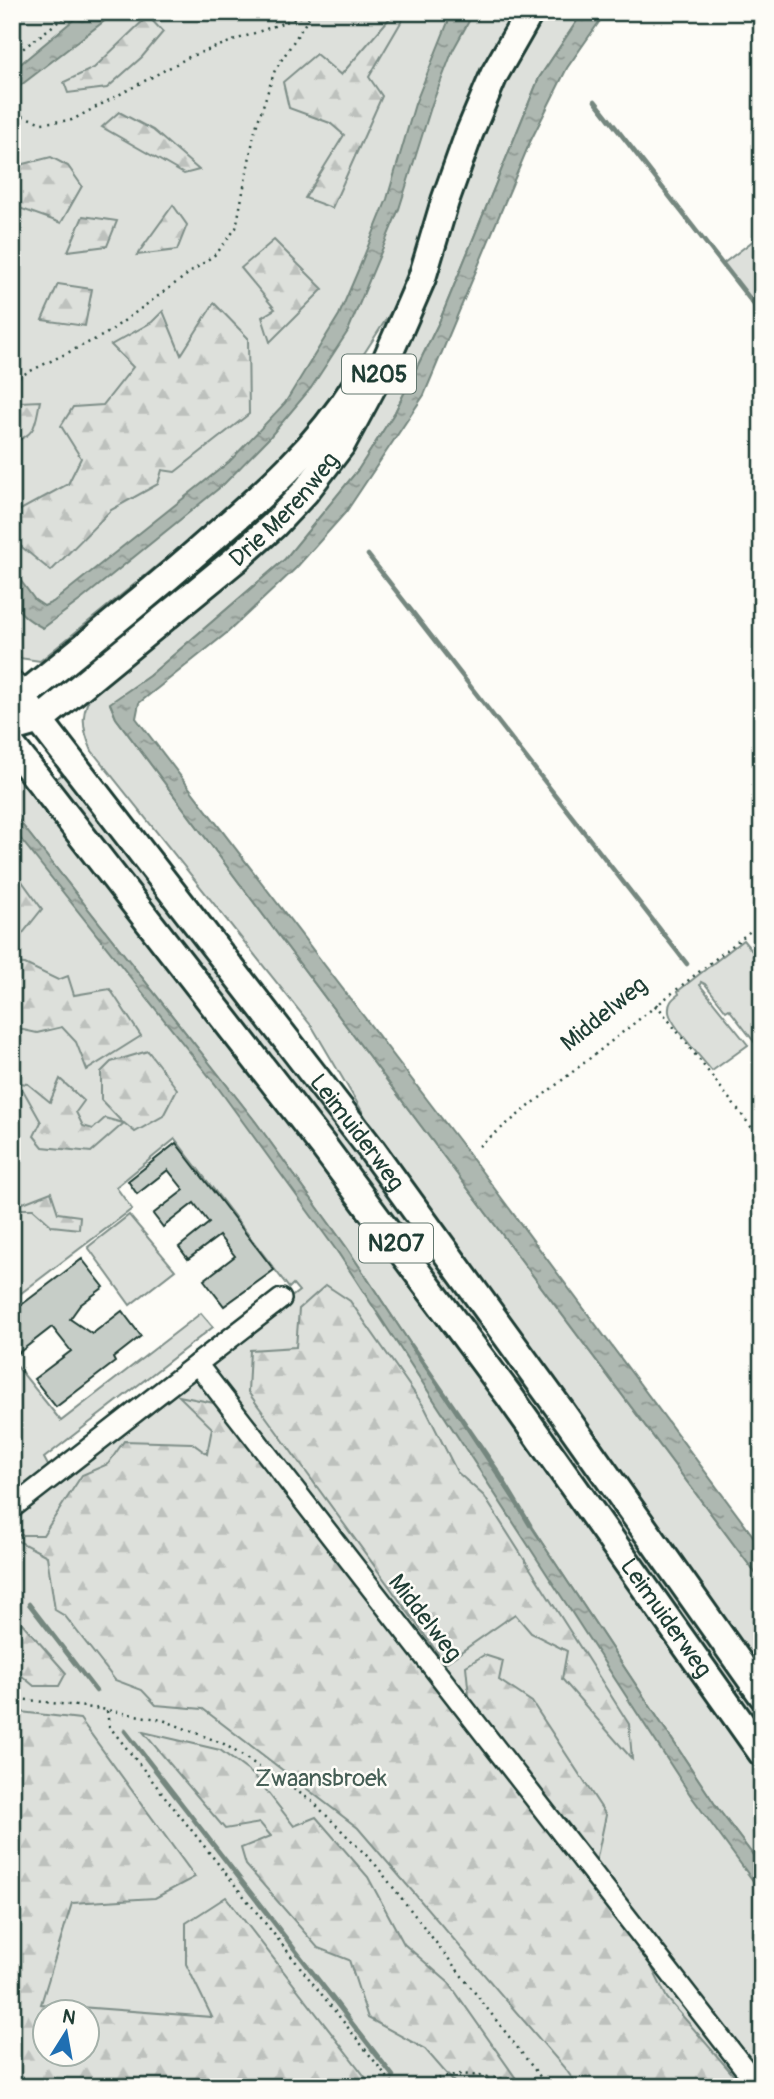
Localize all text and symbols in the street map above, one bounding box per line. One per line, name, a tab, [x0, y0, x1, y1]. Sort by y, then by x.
road number: N205	[342, 354, 416, 394]
street label: Drie Merenweg	[223, 446, 345, 573]
street label: Middelweg	[555, 970, 653, 1058]
street label: Leimuiderweg	[304, 1068, 411, 1196]
road number: N207	[359, 1224, 433, 1262]
street label: Leimuiderweg	[614, 1552, 718, 1683]
street label: Middelweg	[382, 1569, 468, 1667]
park label: Zwaansbroek	[255, 1764, 387, 1793]
north arrow	[32, 1997, 102, 2068]
text: N	[60, 2004, 78, 2030]

